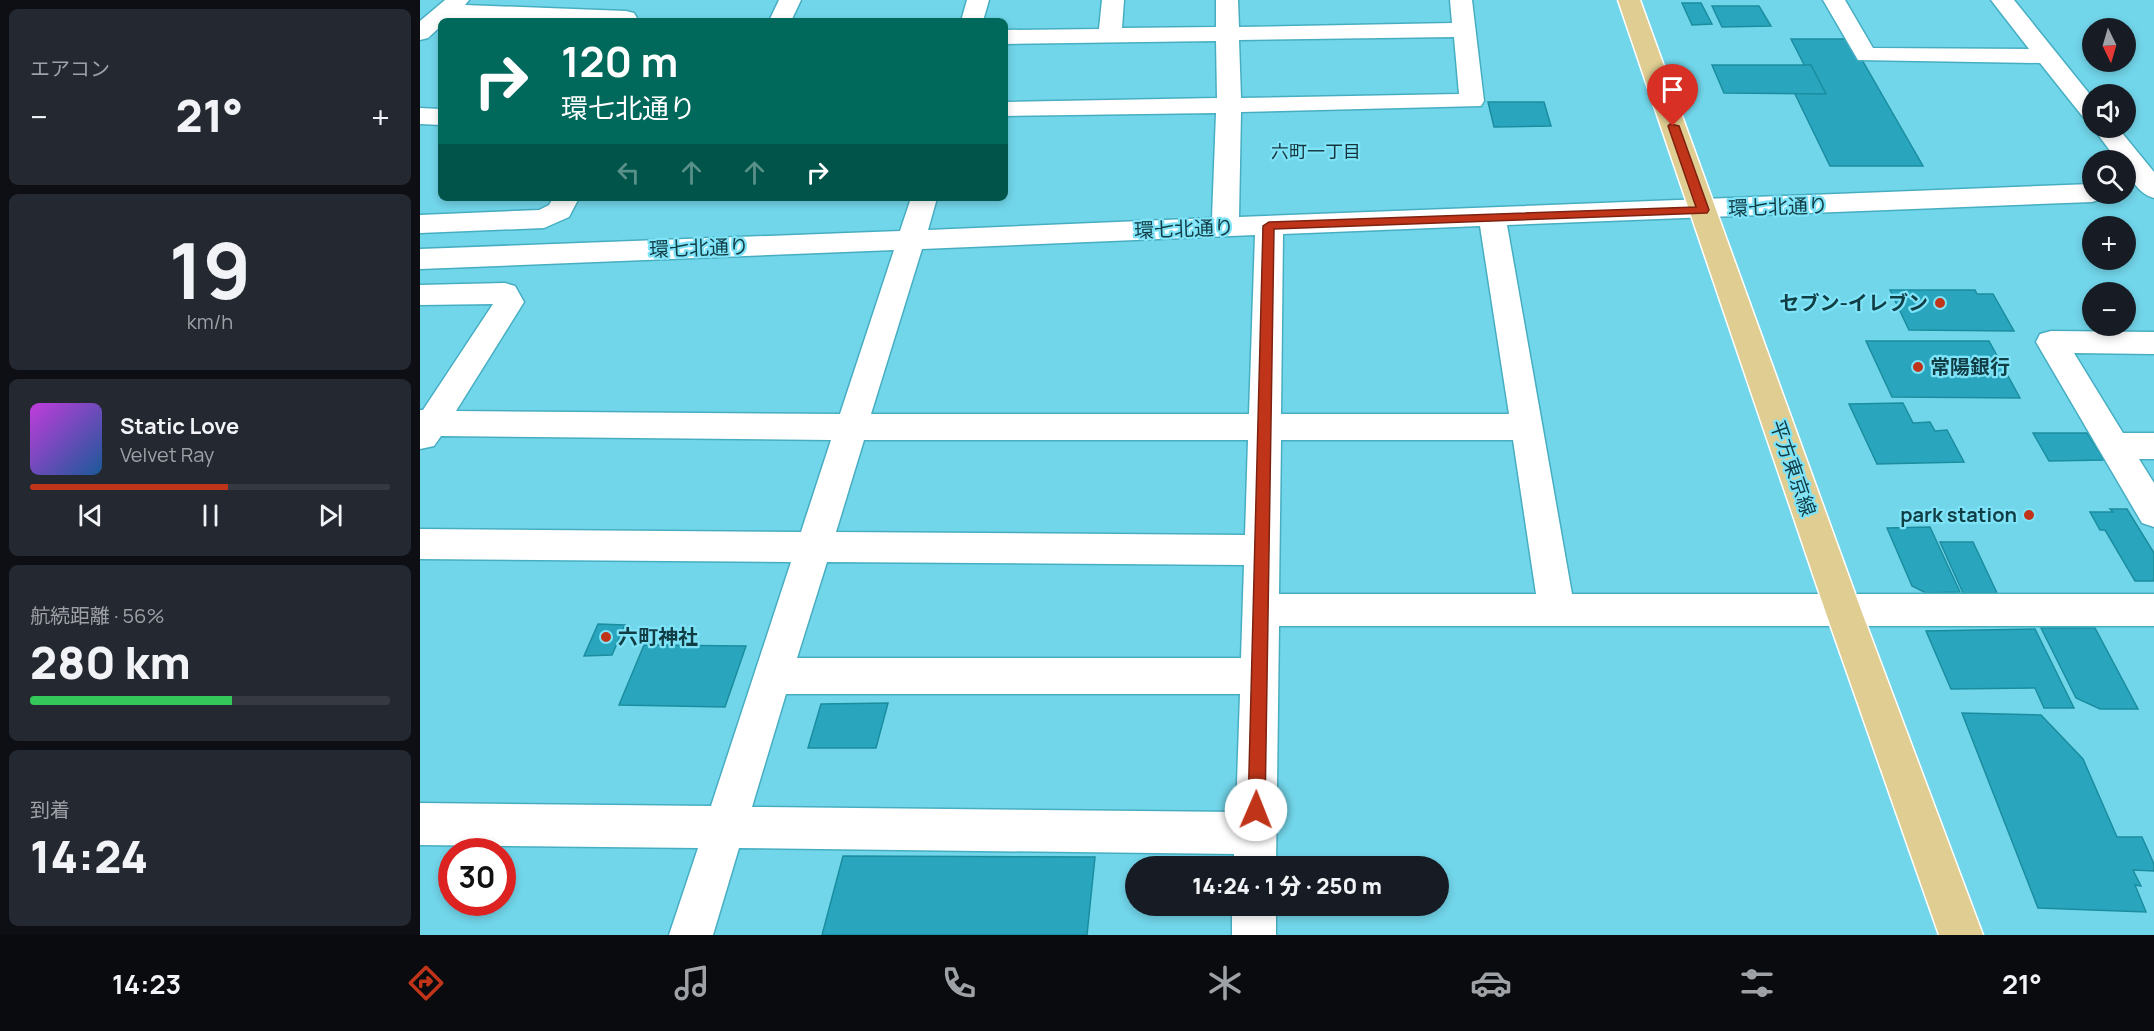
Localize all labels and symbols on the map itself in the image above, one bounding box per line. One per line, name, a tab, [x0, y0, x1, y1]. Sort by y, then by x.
north arrow	[2082, 18, 2136, 72]
pin	[1647, 64, 1698, 126]
district label: 六町一丁目	[1271, 139, 1361, 163]
street label: 環七北通り	[1728, 191, 1828, 222]
street label: 環七北通り	[1134, 213, 1234, 244]
street label: 環七北通り	[649, 232, 749, 263]
place label: セブン-イレブン	[1780, 289, 1928, 316]
marker: セブン-イレブン	[1933, 296, 1947, 310]
place label: 常陽銀行	[1930, 353, 2010, 380]
marker: 常陽銀行	[1911, 360, 1925, 374]
street label: 平方東京線	[1764, 416, 1823, 520]
place label: park station	[1900, 501, 2017, 528]
marker: park station	[2022, 508, 2036, 522]
place label: 六町神社	[618, 623, 698, 650]
marker: 六町神社	[599, 630, 613, 644]
position arrow	[1224, 778, 1288, 842]
speed limit sign: 30	[438, 838, 516, 916]

